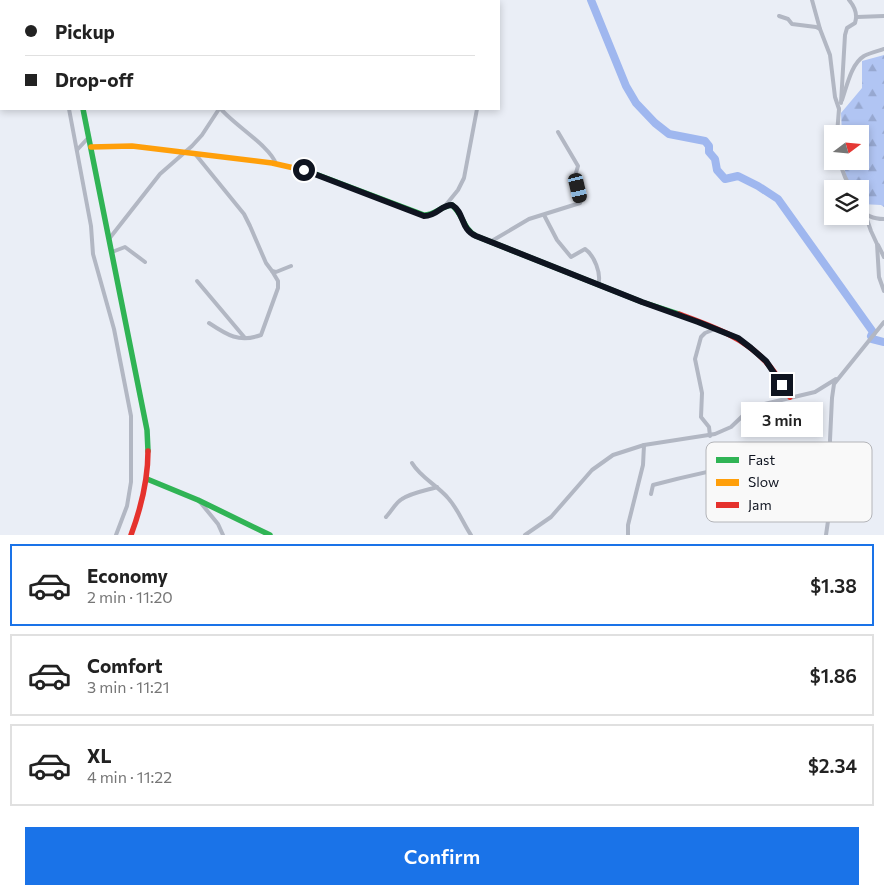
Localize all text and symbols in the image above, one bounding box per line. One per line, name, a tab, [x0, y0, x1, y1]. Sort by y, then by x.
text: Pickup	[55, 20, 115, 43]
text: Drop-off	[55, 68, 134, 91]
north arrow	[824, 125, 869, 170]
map controls	[824, 125, 869, 225]
route start	[293, 159, 315, 181]
car	[567, 172, 588, 204]
button: layers	[824, 180, 869, 225]
route end	[771, 374, 793, 396]
callout: 3 min	[741, 402, 823, 438]
text: 3 min	[762, 410, 802, 429]
legend	[706, 442, 872, 522]
text: Fast	[748, 451, 775, 468]
text: Slow	[748, 473, 779, 490]
text: Jam	[748, 496, 772, 513]
icon: car	[27, 563, 72, 608]
text: Economy	[87, 564, 168, 587]
text: $1.38	[810, 574, 857, 597]
text: 2 min · 11:20	[87, 587, 173, 606]
icon: car	[27, 653, 72, 698]
text: Comfort	[87, 654, 163, 677]
text: $1.86	[810, 664, 857, 687]
text: 3 min · 11:21	[87, 677, 170, 696]
icon: car	[27, 743, 72, 788]
text: XL	[87, 744, 112, 767]
text: $2.34	[808, 754, 857, 777]
text: 4 min · 11:22	[87, 767, 172, 786]
button: Confirm	[25, 827, 859, 885]

